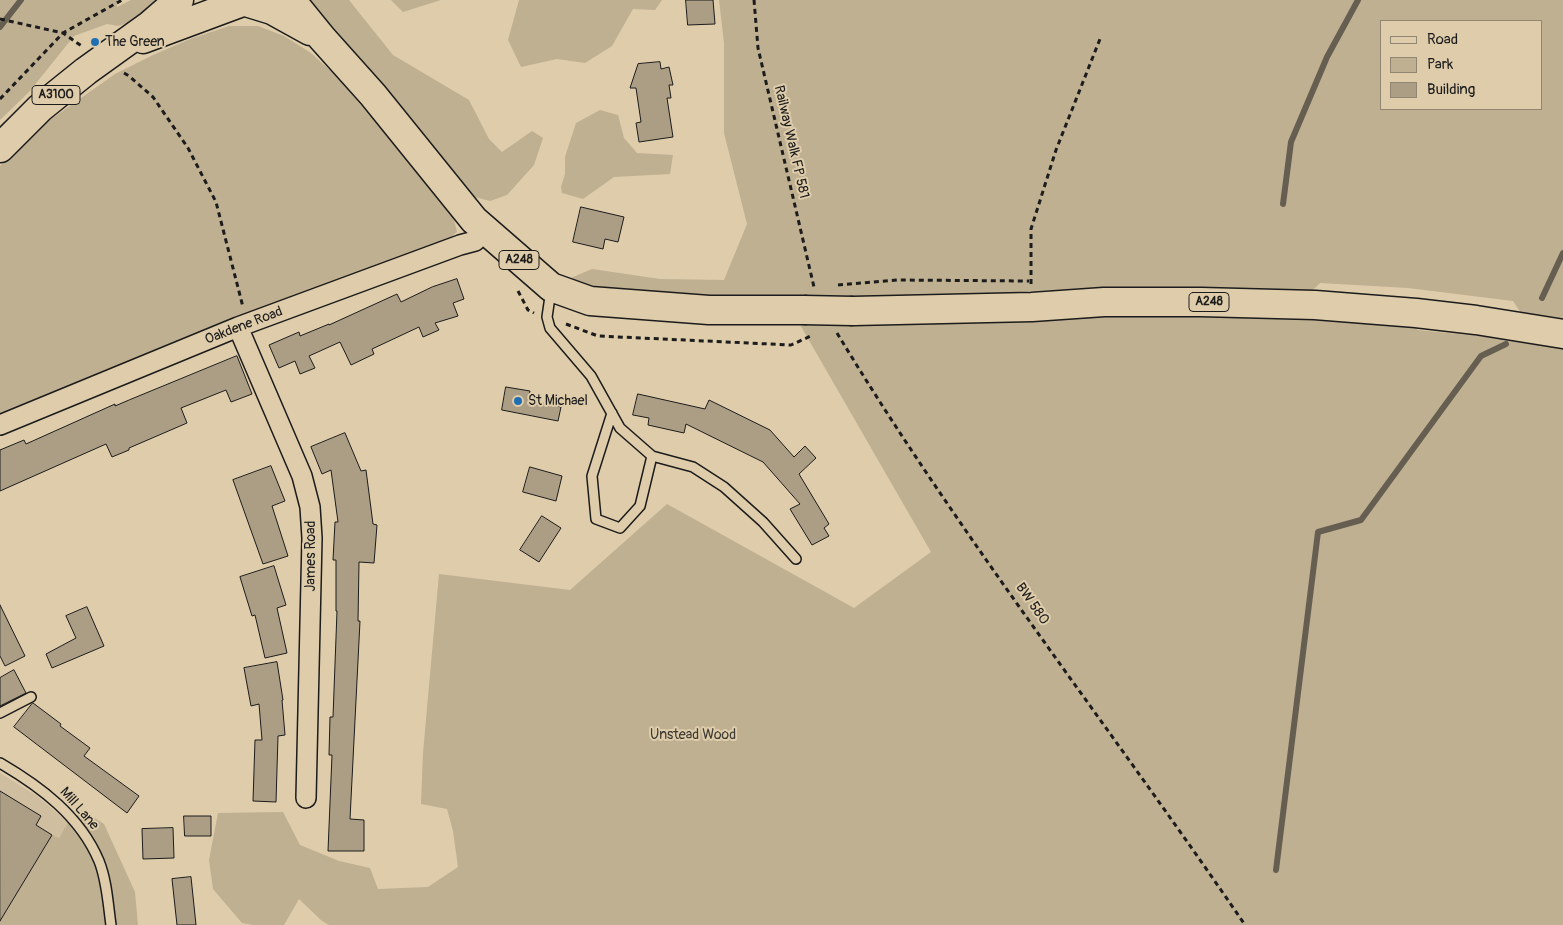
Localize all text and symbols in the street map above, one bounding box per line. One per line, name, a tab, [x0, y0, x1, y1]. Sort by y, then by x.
legend	[1380, 20, 1543, 110]
text: Road	[1427, 30, 1458, 49]
place label: The Green	[105, 34, 165, 50]
marker: The Green	[89, 36, 101, 48]
text: Park	[1427, 55, 1453, 74]
text: Building	[1427, 80, 1475, 99]
street label: Railway Walk FP 581	[770, 84, 812, 200]
road number: A3100	[32, 86, 80, 104]
road number: A248	[499, 250, 539, 270]
road number: A248	[1189, 292, 1229, 312]
street label: Oakdene Road	[203, 304, 285, 348]
place label: St Michael	[528, 393, 588, 409]
marker: St Michael	[512, 395, 524, 407]
street label: James Road	[303, 521, 319, 591]
street label: BW 580	[1012, 580, 1052, 628]
park label: Unstead Wood	[650, 727, 736, 743]
street label: Mill Lane	[56, 784, 102, 834]

